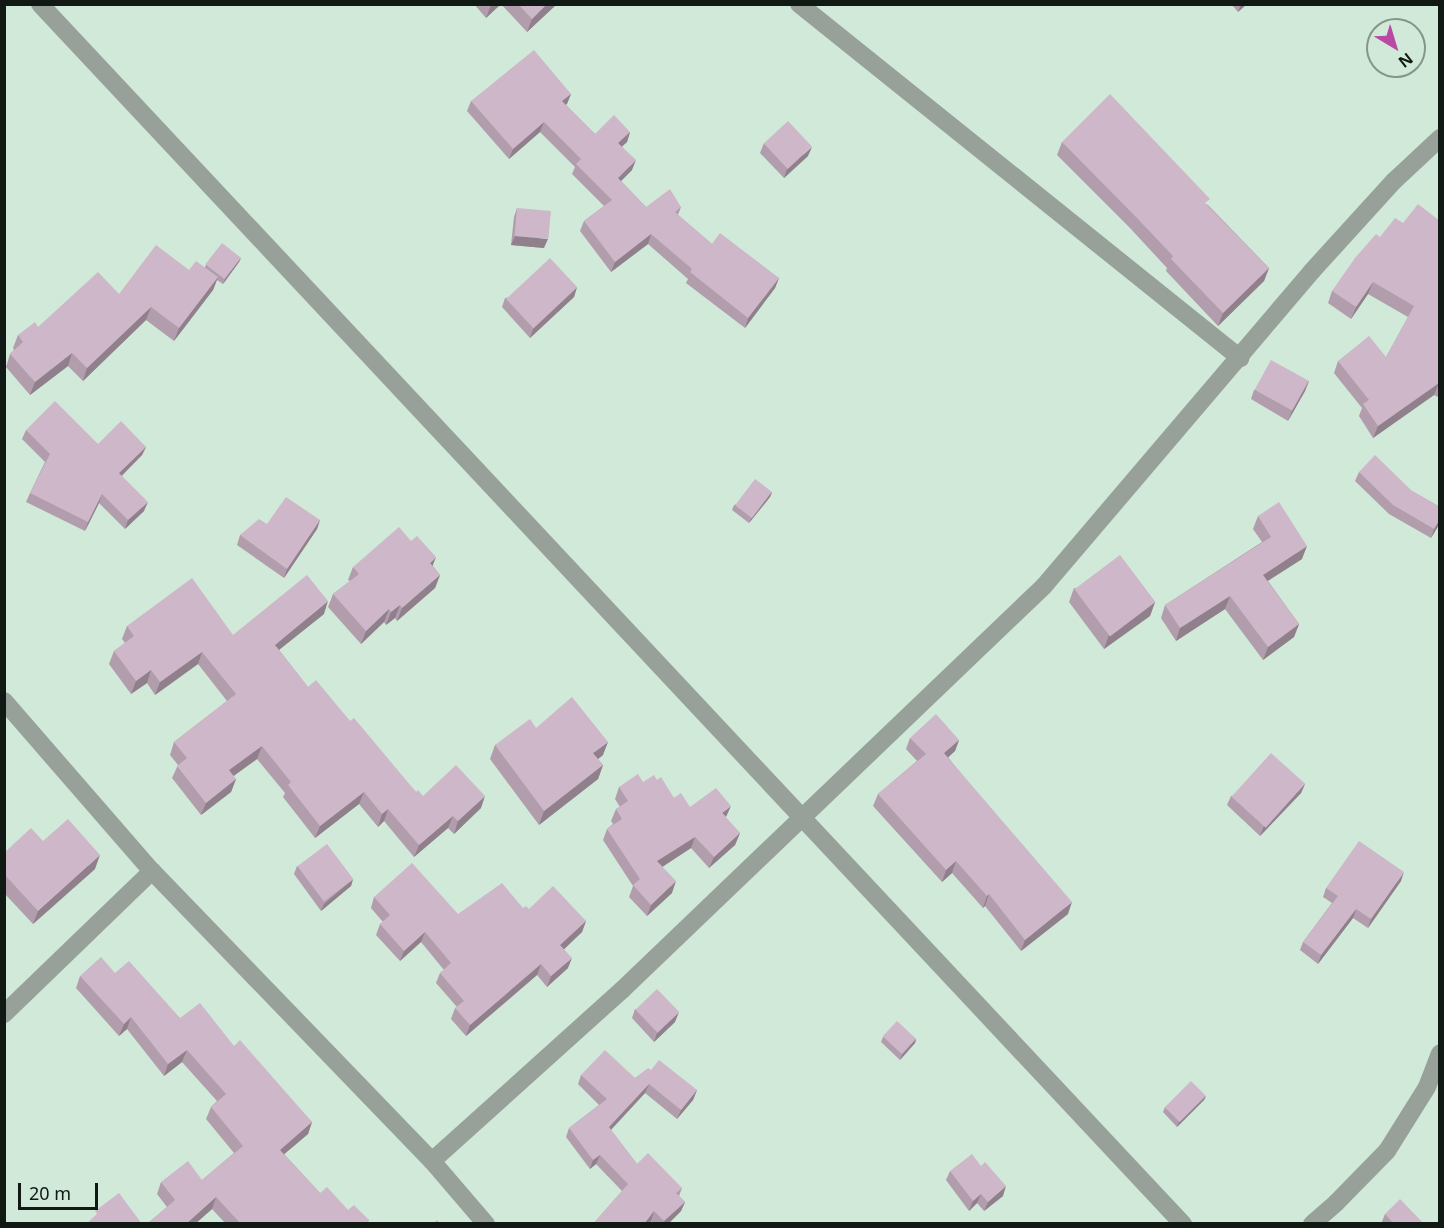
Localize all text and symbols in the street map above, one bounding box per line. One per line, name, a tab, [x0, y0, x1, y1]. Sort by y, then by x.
north arrow	[1366, 18, 1426, 78]
text: N	[1394, 48, 1418, 73]
scale bar	[21, 1171, 100, 1209]
text: 20 m	[29, 1181, 71, 1205]

